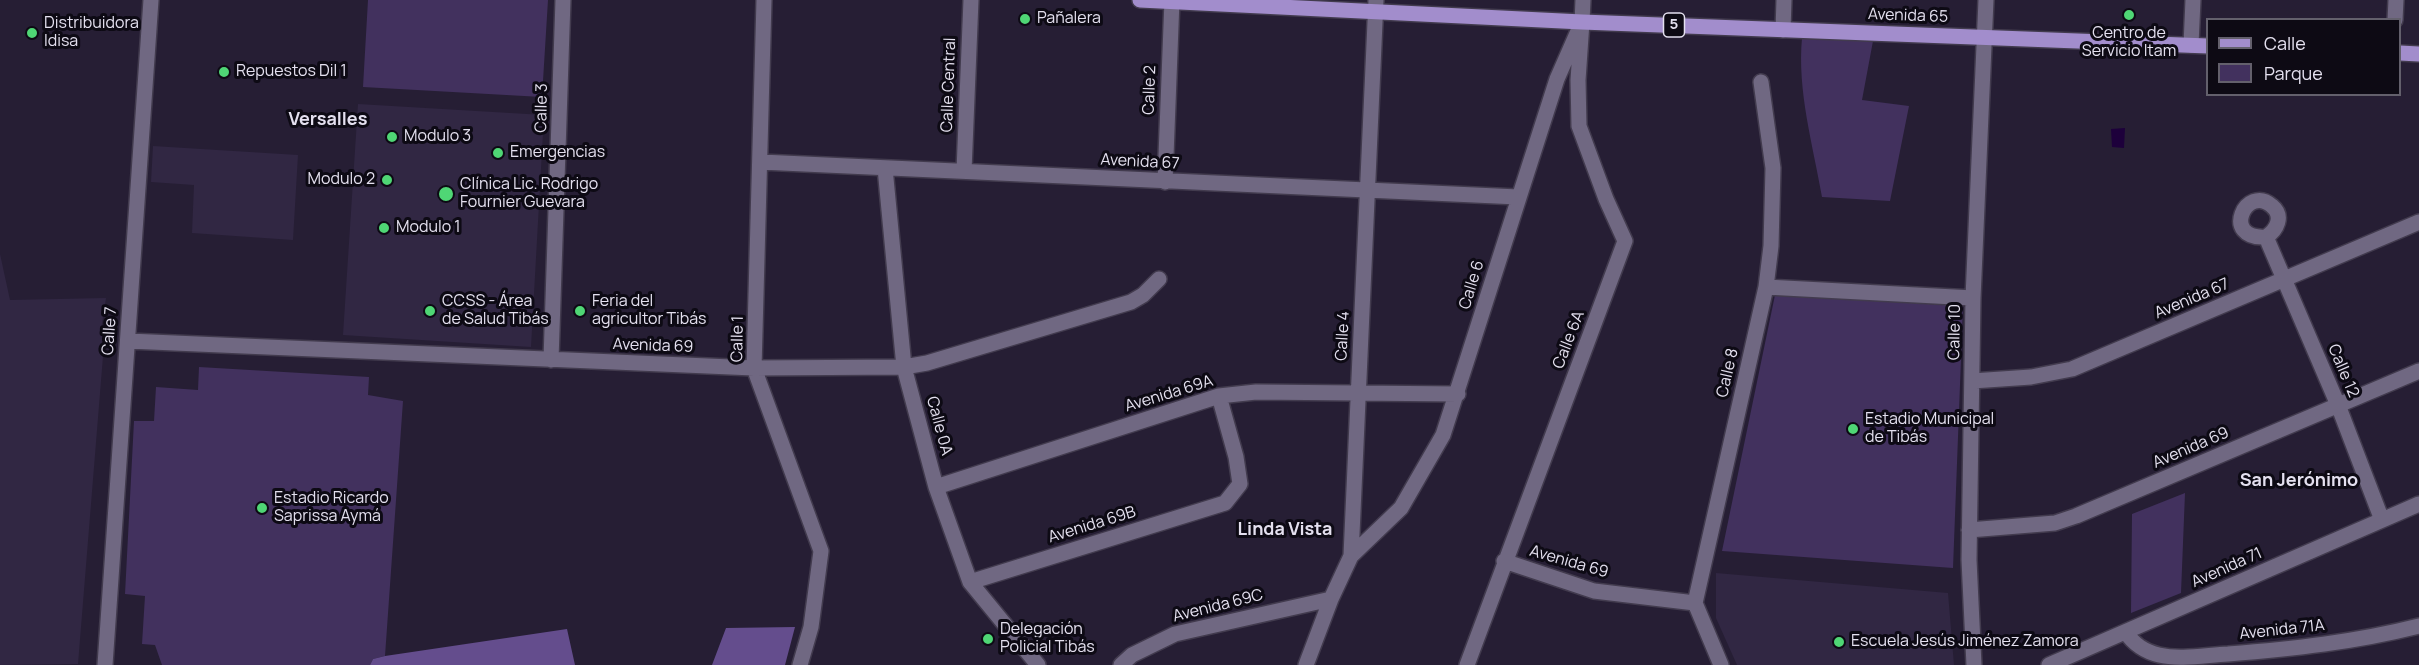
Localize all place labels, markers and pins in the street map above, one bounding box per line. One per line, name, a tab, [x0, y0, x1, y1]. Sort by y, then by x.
marker: Centro de Servicio Itam	[2122, 8, 2136, 22]
place label: Pañalera	[1037, 9, 1101, 29]
marker: Pañalera	[1018, 12, 1032, 26]
place label: Distribuidora Idisa	[44, 14, 139, 52]
place label: Centro de Servicio Itam	[2082, 24, 2176, 62]
marker: Distribuidora Idisa	[25, 26, 39, 40]
place label: Repuestos Dil 1	[236, 62, 347, 82]
marker: Repuestos Dil 1	[217, 65, 231, 79]
place label: Modulo 3	[404, 127, 471, 147]
marker: Modulo 3	[385, 130, 399, 144]
place label: Emergencias	[510, 143, 605, 163]
marker: Emergencias	[491, 146, 505, 160]
place label: Modulo 2	[308, 170, 375, 190]
marker: Modulo 2	[380, 173, 394, 187]
place label: Clínica Lic. Rodrigo Fournier Guevara	[460, 175, 598, 213]
marker: Clínica Lic. Rodrigo Fournier Guevara	[437, 185, 455, 203]
place label: Modulo 1	[396, 218, 461, 238]
marker: Modulo 1	[377, 221, 391, 235]
place label: CCSS - Área de Salud Tibás	[442, 292, 549, 330]
place label: Feria del agricultor Tibás	[592, 292, 707, 330]
marker: CCSS - Área de Salud Tibás	[423, 304, 437, 318]
marker: Feria del agricultor Tibás	[573, 304, 587, 318]
place label: Estadio Municipal de Tibás	[1865, 410, 1994, 448]
marker: Estadio Municipal de Tibás	[1846, 422, 1860, 436]
place label: Estadio Ricardo Saprissa Aymá	[274, 489, 389, 527]
marker: Estadio Ricardo Saprissa Aymá	[255, 501, 269, 515]
place label: Delegación Policial Tibás	[1000, 620, 1095, 658]
marker: Delegación Policial Tibás	[981, 632, 995, 646]
place label: Escuela Jesús Jiménez Zamora	[1851, 632, 2079, 652]
marker: Escuela Jesús Jiménez Zamora	[1832, 635, 1846, 649]

